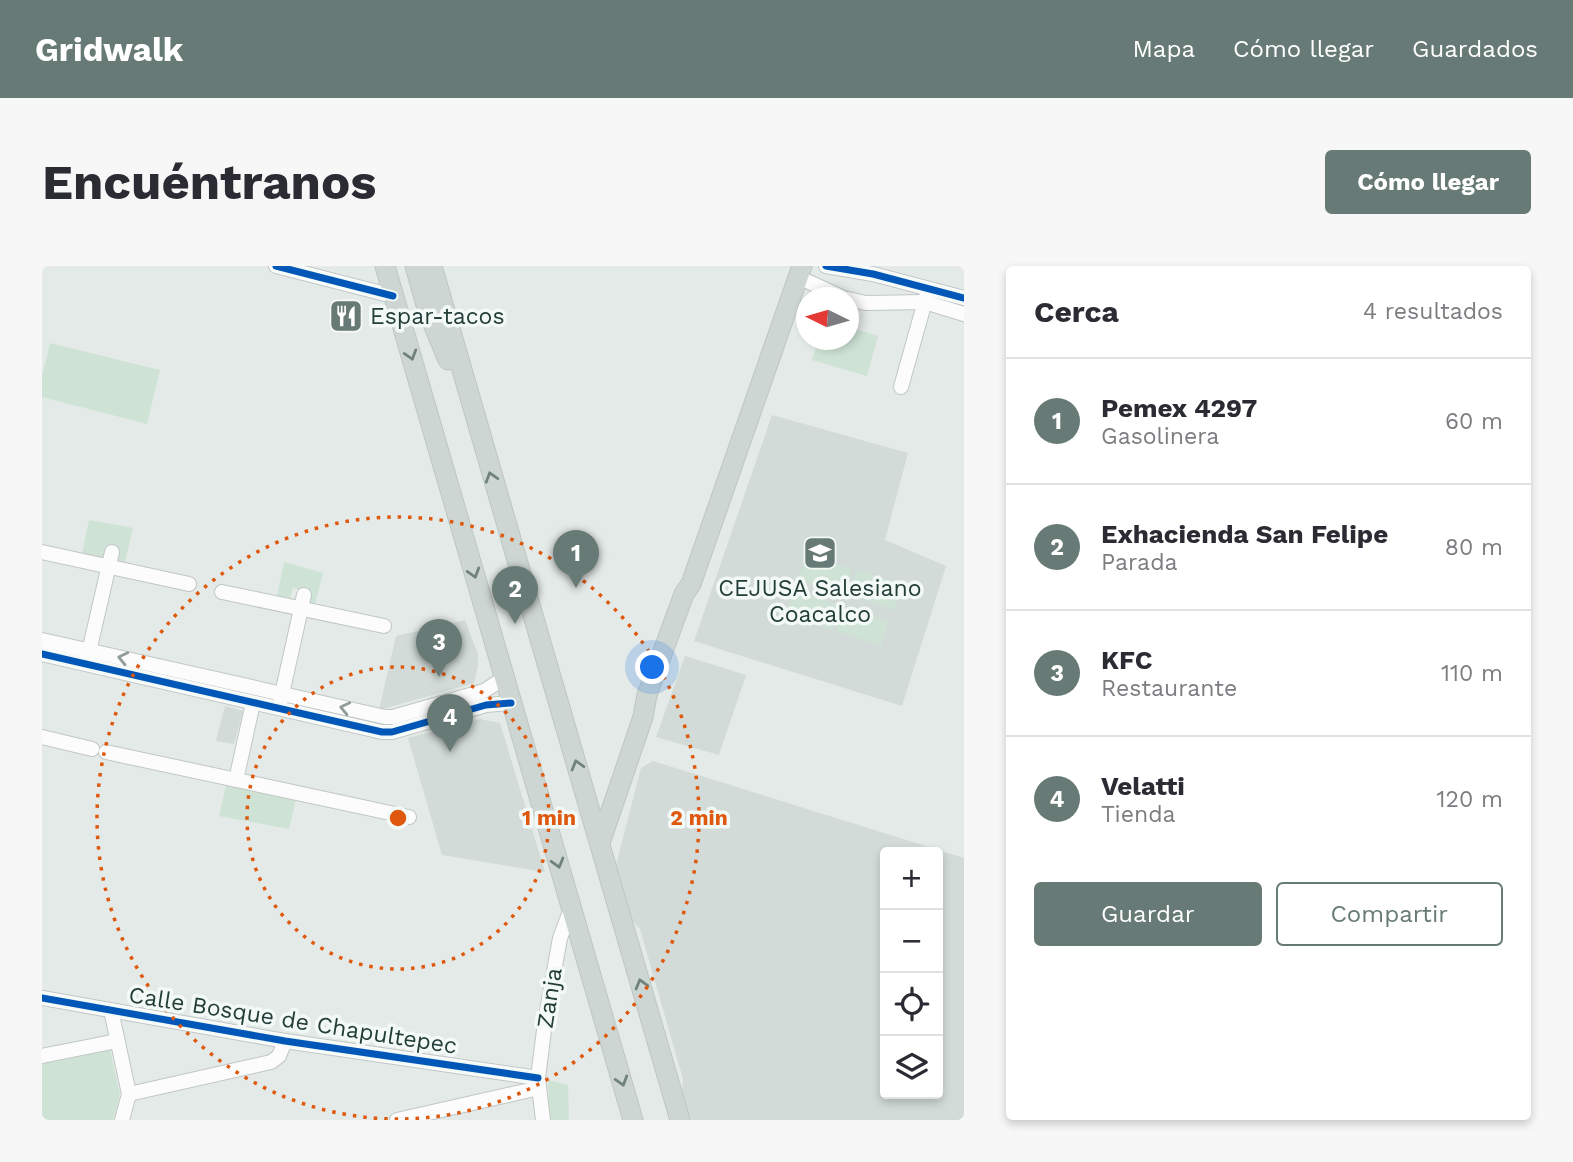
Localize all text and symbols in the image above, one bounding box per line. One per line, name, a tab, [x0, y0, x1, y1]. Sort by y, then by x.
text: Gridwalk	[35, 30, 183, 69]
text: Mapa	[1133, 35, 1195, 63]
text: Cómo llegar	[1233, 35, 1374, 63]
text: Guardados	[1412, 35, 1538, 63]
button: Cómo llegar	[1325, 150, 1531, 214]
text: Encuéntranos	[42, 153, 376, 211]
north arrow	[796, 287, 859, 350]
text: Cerca	[1034, 294, 1119, 329]
restaurant icon: Espar-tacos	[327, 297, 365, 335]
text: 4 resultados	[1363, 298, 1503, 325]
place label: Espar-tacos	[370, 303, 505, 330]
one-way arrow	[402, 349, 417, 361]
text: Pemex 4297	[1101, 393, 1257, 423]
text: 1	[1052, 408, 1062, 435]
text: 60 m	[1445, 408, 1503, 435]
text: Gasolinera	[1101, 423, 1219, 450]
one-way arrow	[485, 471, 500, 483]
text: Exhacienda San Felipe	[1101, 519, 1388, 549]
pin: 1	[553, 530, 599, 588]
school or university icon: CEJUSA Salesiano Coacalco	[801, 534, 839, 572]
text: 2	[1050, 534, 1064, 561]
text: 80 m	[1445, 534, 1503, 561]
text: Parada	[1101, 549, 1178, 576]
pin: 2	[492, 566, 538, 624]
one-way arrow	[466, 567, 481, 579]
place label: CEJUSA Salesiano Coacalco	[718, 575, 922, 628]
pin: 3	[416, 619, 462, 677]
text: KFC	[1101, 645, 1153, 675]
your location	[635, 650, 669, 684]
one-way arrow	[117, 652, 129, 666]
text: 3	[1050, 660, 1064, 687]
text: 110 m	[1441, 660, 1503, 687]
text: Restaurante	[1101, 675, 1237, 702]
pin: 4	[427, 694, 473, 752]
one-way arrow	[339, 702, 351, 716]
one-way arrow	[571, 760, 586, 772]
text: Velatti	[1101, 771, 1185, 801]
text: 4	[1050, 786, 1064, 813]
text: 120 m	[1437, 786, 1503, 813]
text: Tienda	[1101, 801, 1176, 828]
text: 1 min	[522, 805, 576, 830]
text: 2 min	[670, 805, 728, 830]
centre of rings	[386, 806, 410, 830]
map controls	[880, 847, 943, 1099]
button: +	[880, 847, 943, 910]
one-way arrow	[549, 857, 564, 869]
button: Guardar	[1034, 882, 1262, 946]
button: Compartir	[1276, 882, 1503, 946]
button: −	[880, 910, 943, 973]
street label: Zanja	[531, 966, 568, 1030]
button: locate	[880, 973, 943, 1036]
one-way arrow	[634, 978, 649, 990]
street label: Calle Bosque de Chapultepec	[127, 981, 459, 1060]
button: layers	[880, 1036, 943, 1099]
one-way arrow	[613, 1075, 628, 1087]

